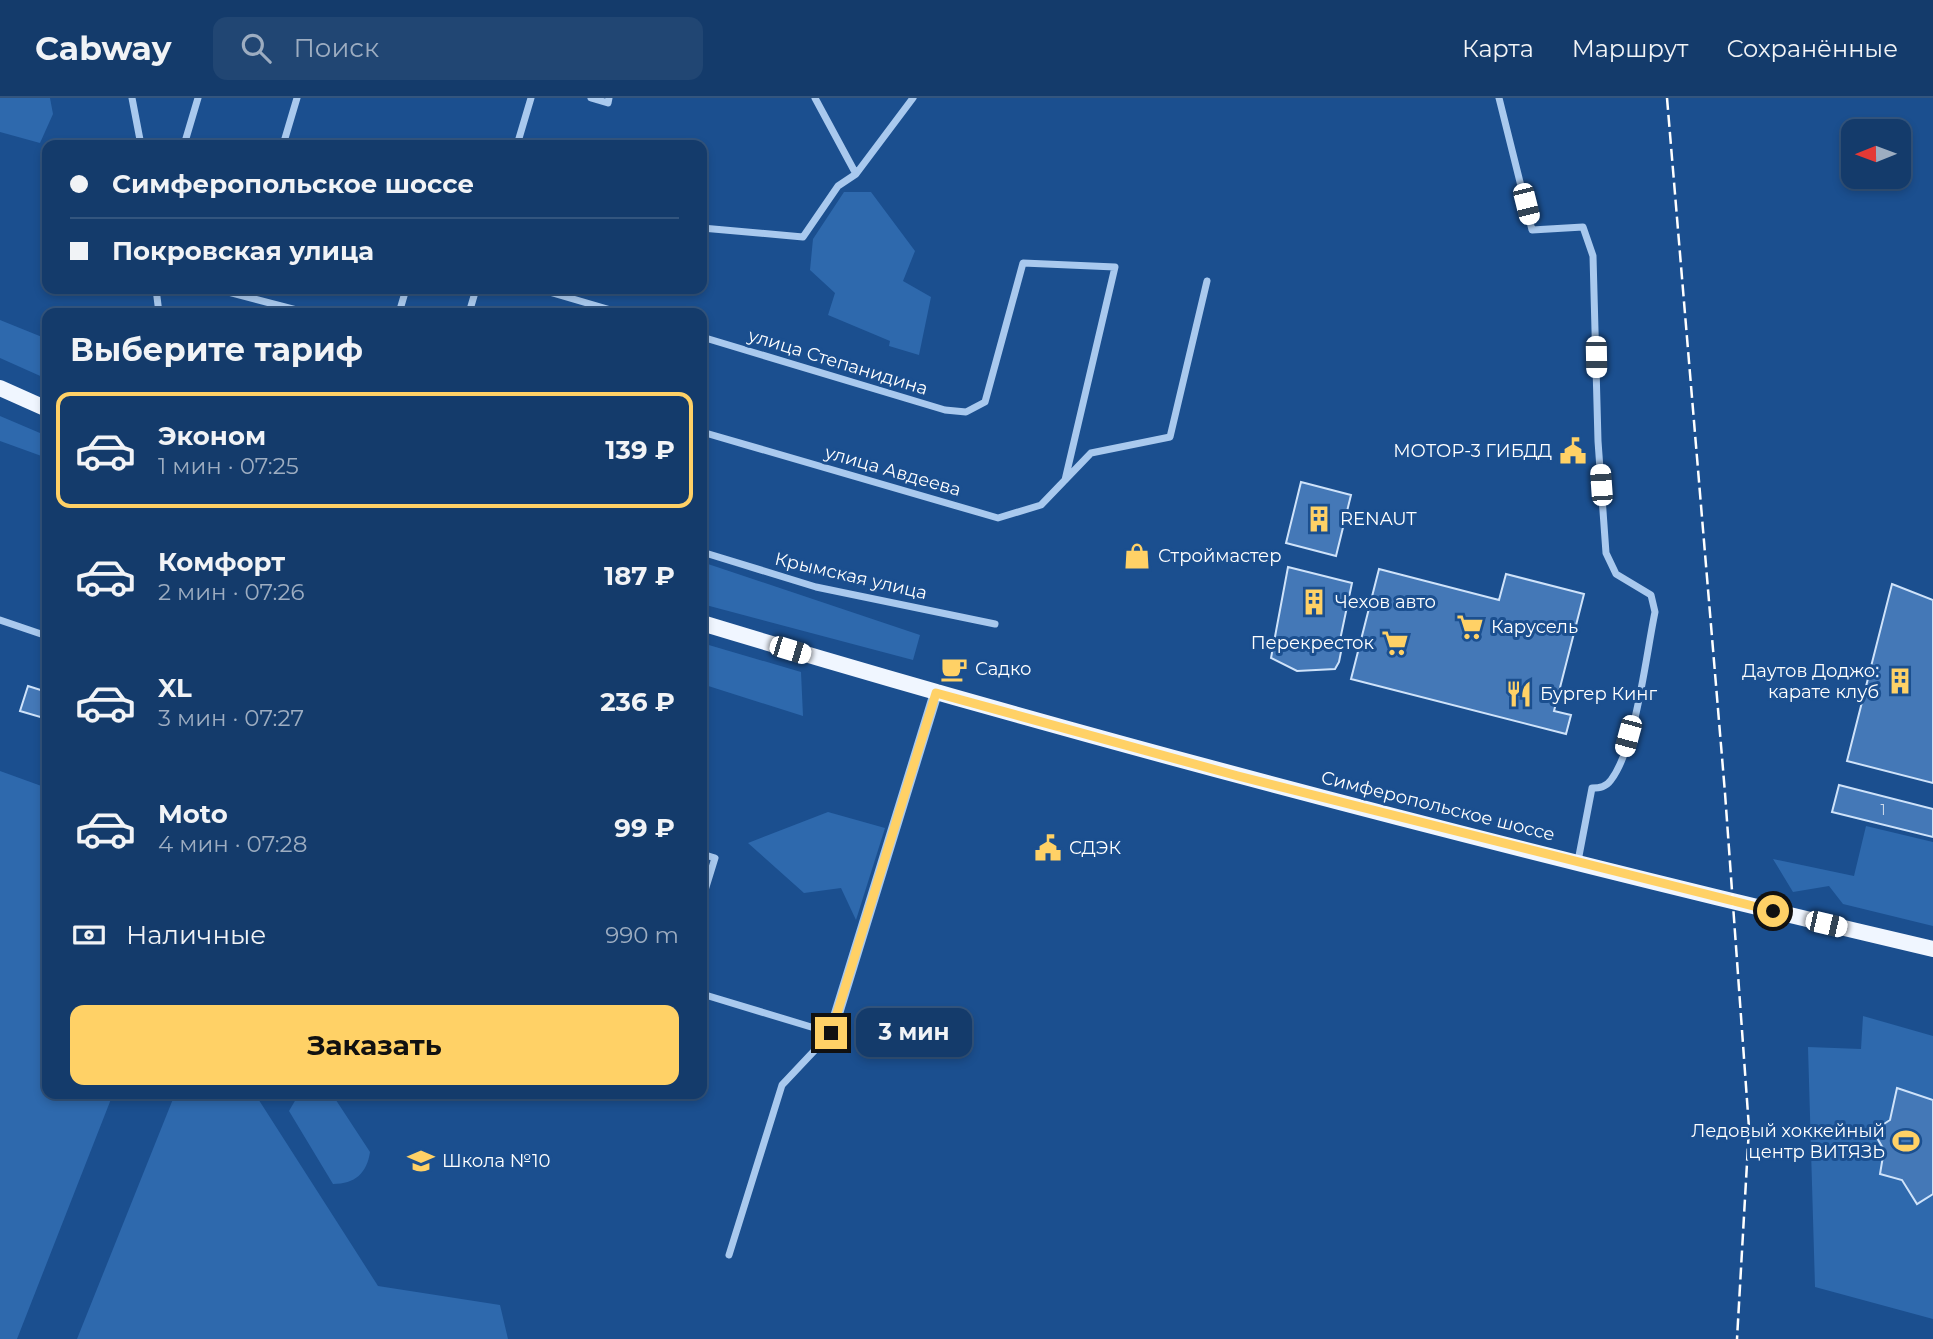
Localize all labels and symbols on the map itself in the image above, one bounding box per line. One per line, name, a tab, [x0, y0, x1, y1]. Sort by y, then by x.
north arrow	[1841, 119, 1911, 189]
car	[1511, 181, 1542, 227]
street label: улица Степанидина	[745, 324, 930, 400]
car	[1586, 336, 1607, 378]
public building icon: МОТОР-3 ГИБДД	[1558, 436, 1588, 466]
place label: МОТОР-3 ГИБДД	[1393, 440, 1552, 462]
street label: улица Авдеева	[821, 441, 964, 501]
car	[1590, 463, 1613, 507]
building icon: RENAUT	[1304, 504, 1334, 534]
place label: RENAUT	[1340, 508, 1417, 530]
shop icon: Строймастер	[1122, 541, 1152, 571]
place label: Строймастер	[1158, 545, 1282, 567]
street label: Крымская улица	[773, 548, 929, 604]
building icon: Чехов авто	[1299, 587, 1329, 617]
place label: Чехов авто	[1335, 591, 1436, 613]
supermarket icon: Карусель	[1455, 612, 1485, 642]
place label: Карусель	[1491, 616, 1578, 638]
supermarket icon: Перекресток	[1380, 628, 1410, 658]
place label: Перекресток	[1251, 632, 1375, 654]
car	[767, 634, 814, 666]
cafe icon: Садко	[939, 654, 969, 684]
place label: Садко	[975, 658, 1032, 680]
place label: Даутов Доджо: карате клуб	[1742, 660, 1879, 703]
building icon: Даутов Доджо: карате клуб	[1885, 666, 1915, 696]
restaurant icon: Бургер Кинг	[1504, 679, 1534, 709]
place label: Бургер Кинг	[1540, 683, 1657, 705]
car	[1613, 713, 1644, 759]
street label: Симферопольское шоссе	[1319, 766, 1557, 846]
house number: 1	[1880, 801, 1886, 819]
public building icon: СДЭК	[1033, 833, 1063, 863]
place label: СДЭК	[1069, 837, 1122, 859]
route start	[1757, 895, 1789, 927]
car	[1804, 909, 1849, 939]
callout: 3 мин	[856, 1009, 971, 1058]
route end	[815, 1017, 847, 1049]
place label: Ледовый хоккейный центр ВИТЯЗЬ	[1691, 1120, 1885, 1163]
sports icon: Ледовый хоккейный центр ВИТЯЗЬ	[1891, 1126, 1921, 1156]
school or university icon: Школа №10	[406, 1146, 436, 1176]
place label: Школа №10	[442, 1150, 550, 1172]

